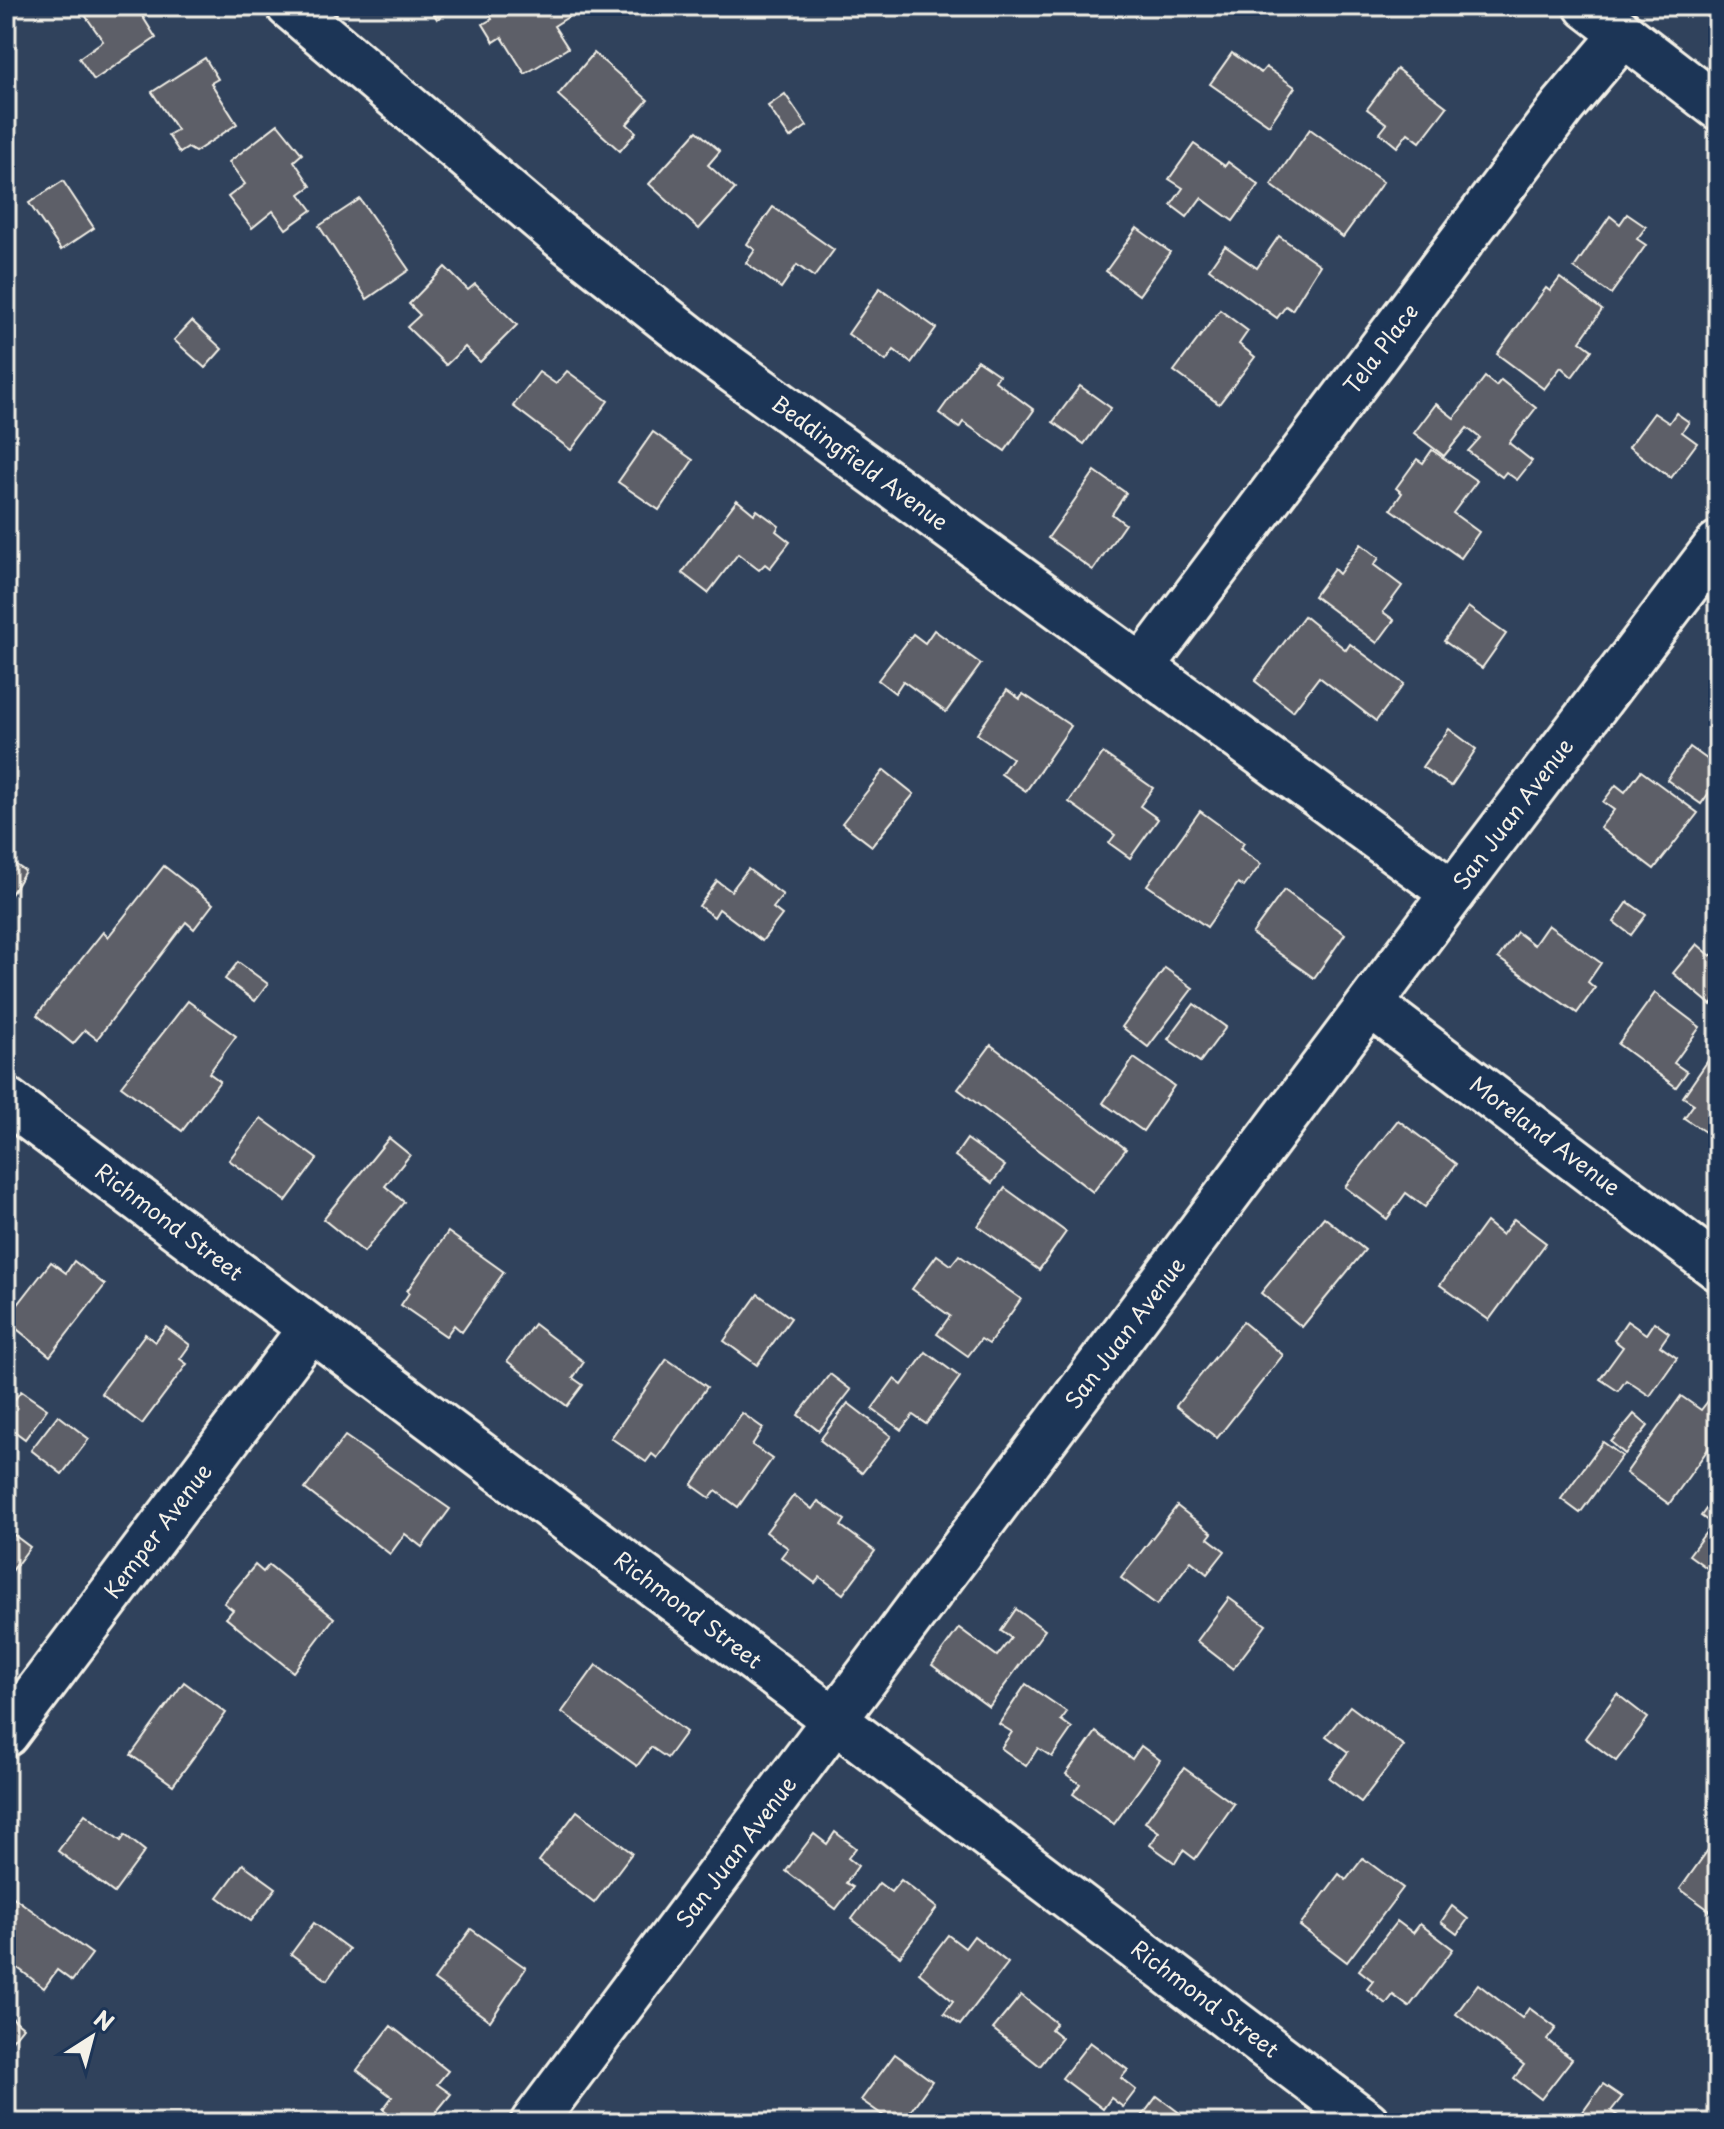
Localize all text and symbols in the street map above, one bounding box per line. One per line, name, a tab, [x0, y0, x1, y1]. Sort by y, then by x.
street label: Tela Place	[1335, 296, 1425, 400]
street label: Beddingfield Avenue	[766, 386, 956, 537]
street label: San Juan Avenue	[1444, 730, 1580, 896]
street label: Moreland Avenue	[1463, 1067, 1628, 1203]
street label: Richmond Street	[89, 1154, 251, 1288]
street label: San Juan Avenue	[1056, 1249, 1192, 1415]
street label: Kemper Avenue	[95, 1456, 219, 1605]
street label: Richmond Street	[608, 1542, 770, 1676]
street label: San Juan Avenue	[667, 1768, 803, 1934]
street label: Richmond Street	[1125, 1931, 1287, 2065]
north arrow	[52, 1997, 132, 2077]
text: N	[88, 2001, 121, 2038]

